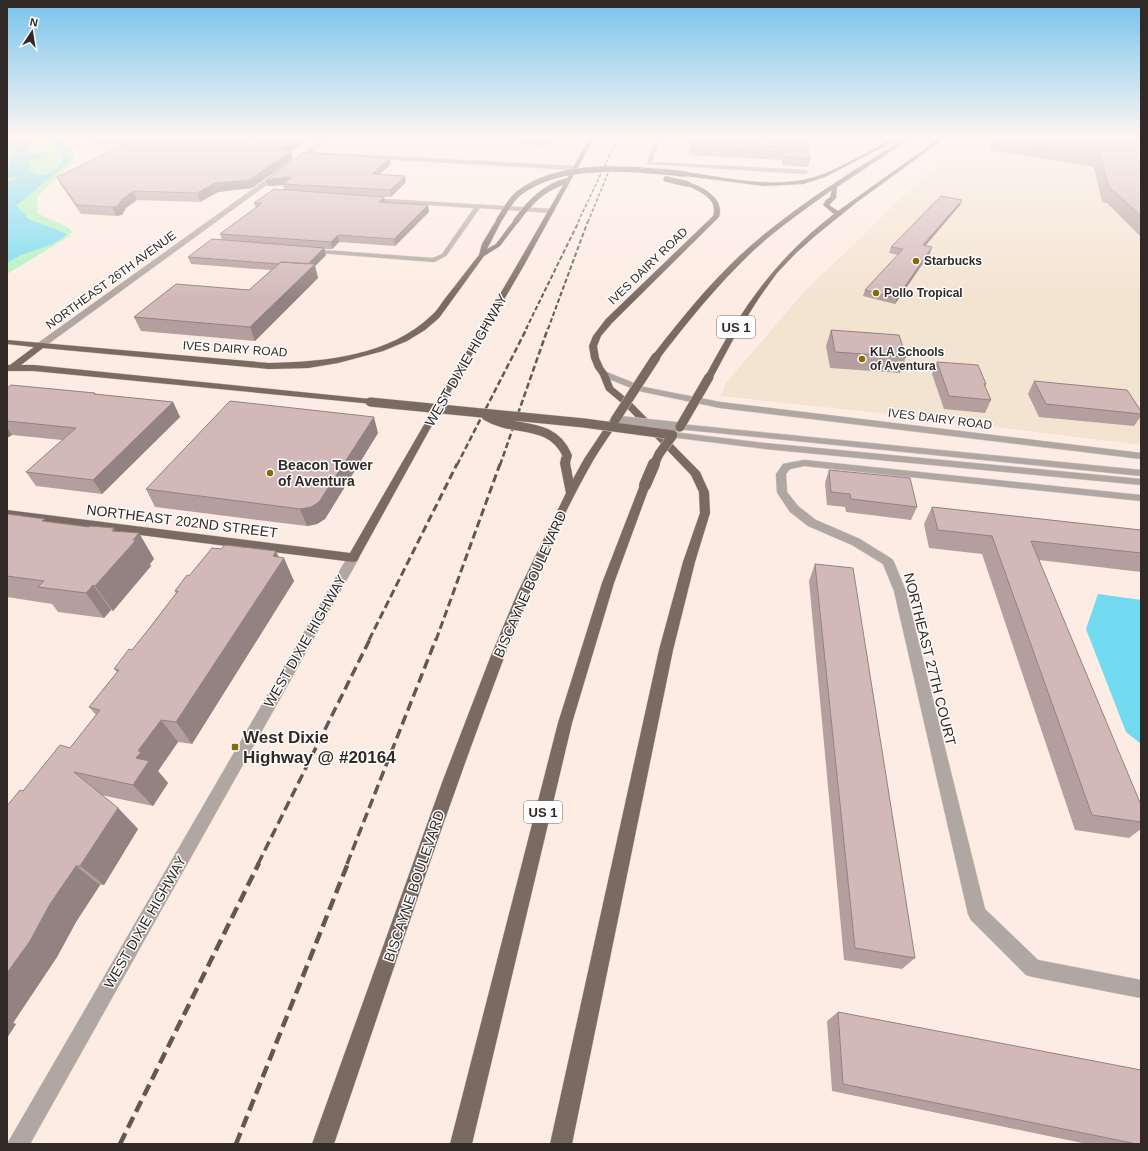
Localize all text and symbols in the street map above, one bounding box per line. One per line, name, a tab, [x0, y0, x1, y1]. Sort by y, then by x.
north arrow	[12, 12, 52, 52]
text: N	[29, 16, 39, 29]
street label: IVES DAIRY ROAD	[605, 224, 691, 307]
street label: NORTHEAST 26TH AVENUE	[43, 228, 179, 332]
place label: Starbucks	[924, 254, 982, 268]
marker: Starbucks	[911, 256, 921, 266]
place label: Pollo Tropical	[884, 286, 963, 300]
marker: Pollo Tropical	[871, 288, 881, 298]
street label: WEST DIXIE HIGHWAY	[422, 291, 511, 429]
road number: US 1	[717, 316, 755, 338]
street label: IVES DAIRY ROAD	[182, 338, 288, 360]
place label: KLA Schools of Aventura	[870, 345, 945, 373]
marker: KLA Schools of Aventura	[857, 354, 867, 364]
street label: IVES DAIRY ROAD	[887, 406, 993, 432]
place label: Beacon Tower of Aventura	[278, 457, 373, 489]
marker: Beacon Tower of Aventura	[265, 468, 275, 478]
street label: NORTHEAST 202ND STREET	[86, 501, 279, 541]
street label: BISCAYNE BOULEVARD	[490, 508, 570, 660]
street label: NORTHEAST 27TH COURT	[901, 571, 959, 747]
street label: WEST DIXIE HIGHWAY	[261, 572, 350, 710]
place label: West Dixie Highway @ #20164	[243, 728, 396, 767]
marker: West Dixie Highway @ #20164	[230, 742, 240, 752]
road number: US 1	[524, 801, 562, 823]
street label: BISCAYNE BOULEVARD	[381, 808, 447, 964]
street label: WEST DIXIE HIGHWAY	[101, 853, 190, 991]

